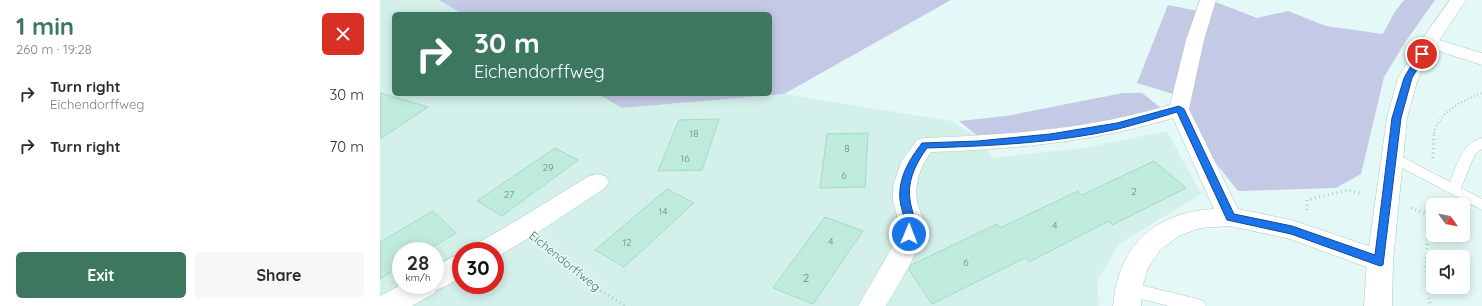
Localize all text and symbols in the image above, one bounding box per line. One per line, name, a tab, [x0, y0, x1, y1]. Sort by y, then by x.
text: 1 min	[16, 11, 74, 41]
button: close	[322, 13, 364, 55]
text: 30 m	[474, 25, 540, 60]
icon: right	[408, 28, 460, 80]
pin	[1405, 37, 1439, 71]
text: 260 m · 19:28	[16, 41, 92, 57]
icon: arrive	[1411, 43, 1433, 65]
text: Eichendorffweg	[474, 60, 605, 83]
text: Turn right	[50, 77, 121, 96]
icon: right	[16, 83, 38, 105]
text: 30 m	[329, 85, 364, 104]
text: Eichendorffweg	[50, 96, 144, 112]
house number: 18	[689, 127, 699, 140]
icon: right	[16, 135, 38, 157]
text: Turn right	[50, 137, 121, 156]
text: 70 m	[330, 137, 364, 156]
house number: 8	[844, 142, 850, 155]
house number: 16	[680, 152, 690, 165]
house number: 29	[542, 161, 554, 174]
house number: 6	[841, 169, 847, 182]
house number: 2	[1131, 185, 1137, 198]
house number: 27	[504, 188, 514, 201]
north arrow	[1426, 198, 1470, 242]
map controls	[1426, 198, 1470, 294]
house number: 14	[659, 205, 667, 218]
position arrow	[888, 213, 930, 255]
house number: 4	[1052, 219, 1058, 232]
street label: Eichendorffweg	[526, 228, 604, 294]
house number: 4	[828, 235, 834, 248]
house number: 12	[622, 236, 632, 249]
speed limit sign: 30	[452, 242, 504, 294]
text: 28	[407, 250, 429, 275]
button: sound	[1426, 250, 1470, 294]
button: Exit	[16, 252, 186, 298]
button: Share	[194, 252, 364, 298]
house number: 6	[963, 256, 969, 269]
house number: 2	[803, 270, 810, 285]
text: km/h	[405, 271, 431, 284]

